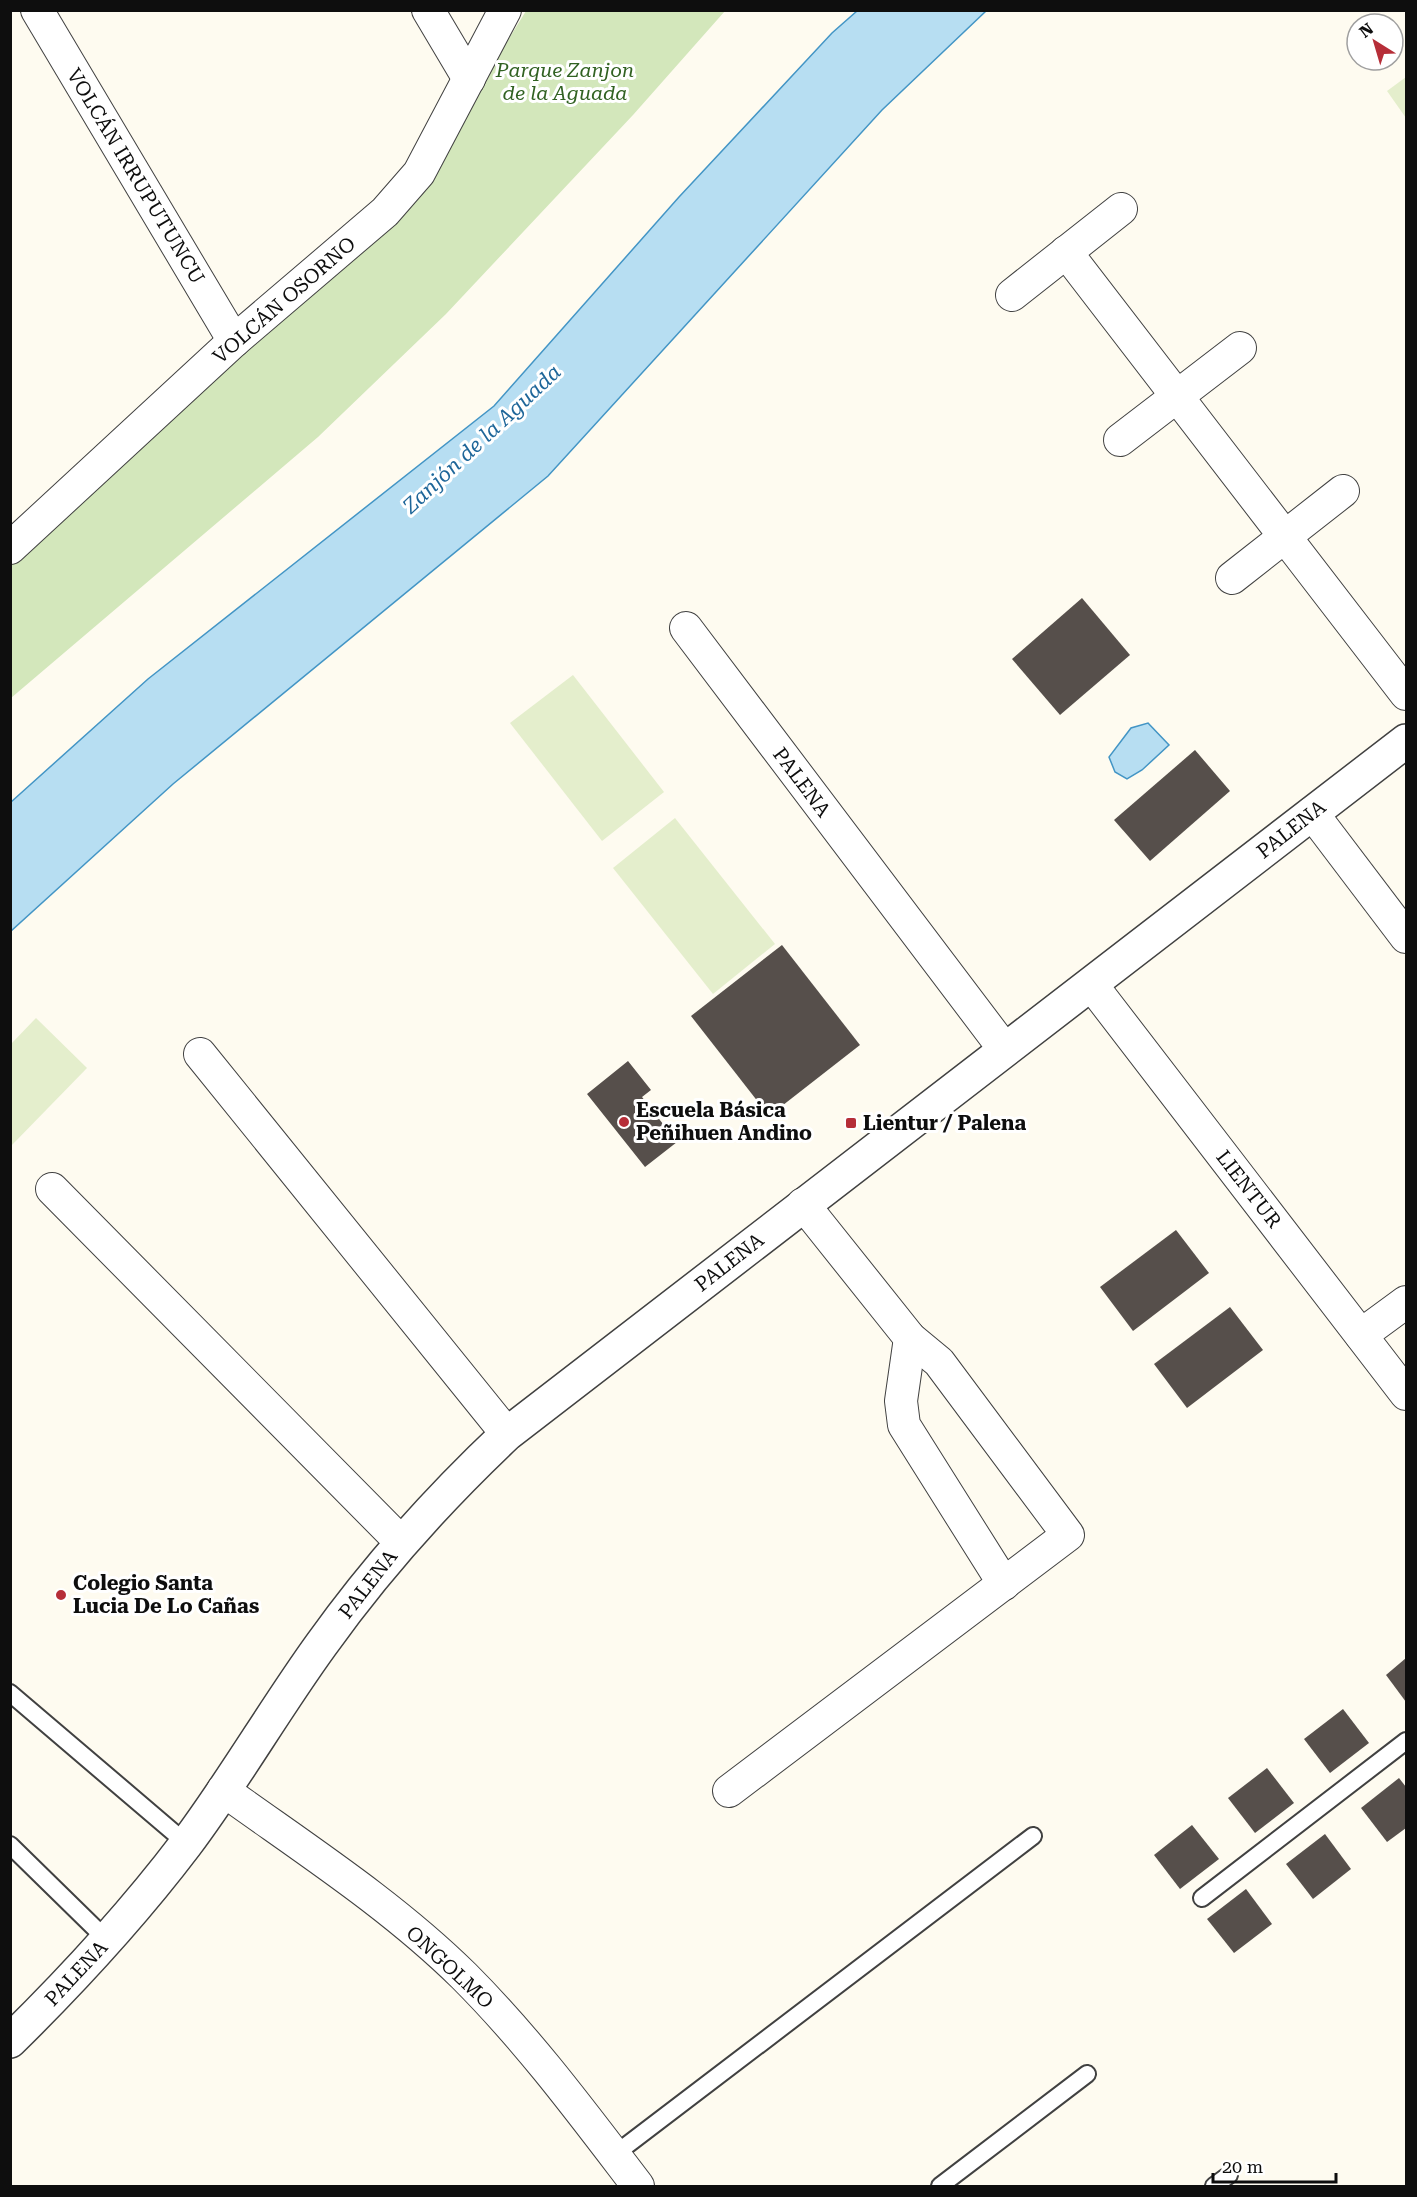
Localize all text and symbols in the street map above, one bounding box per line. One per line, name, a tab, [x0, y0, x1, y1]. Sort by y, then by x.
north arrow	[1345, 12, 1405, 72]
text: N	[1356, 19, 1377, 42]
park label: Parque Zanjon de la Aguada	[495, 58, 634, 105]
street label: VOLCÁN IRRUPUTUNCU	[62, 64, 210, 288]
street label: VOLCÁN OSORNO	[208, 232, 360, 368]
water label: Zanjón de la Aguada	[398, 360, 566, 519]
street label: PALENA	[768, 742, 836, 822]
street label: PALENA	[1252, 795, 1330, 863]
place label: Escuela Básica Peñihuen Andino	[636, 1098, 812, 1145]
place label: Lientur / Palena	[863, 1111, 1026, 1135]
marker: Escuela Básica Peñihuen Andino	[617, 1115, 631, 1129]
marker: Lientur / Palena	[844, 1116, 858, 1130]
street label: LIENTUR	[1211, 1145, 1287, 1233]
street label: PALENA	[690, 1228, 768, 1296]
street label: PALENA	[334, 1545, 402, 1623]
place label: Colegio Santa Lucia De Lo Cañas	[73, 1571, 259, 1618]
marker: Colegio Santa Lucia De Lo Cañas	[54, 1588, 68, 1602]
street label: ONGOLMO	[401, 1920, 499, 2014]
street label: PALENA	[40, 1935, 112, 2011]
scale bar	[1213, 2146, 1336, 2184]
text: 20 m	[1222, 2156, 1263, 2177]

